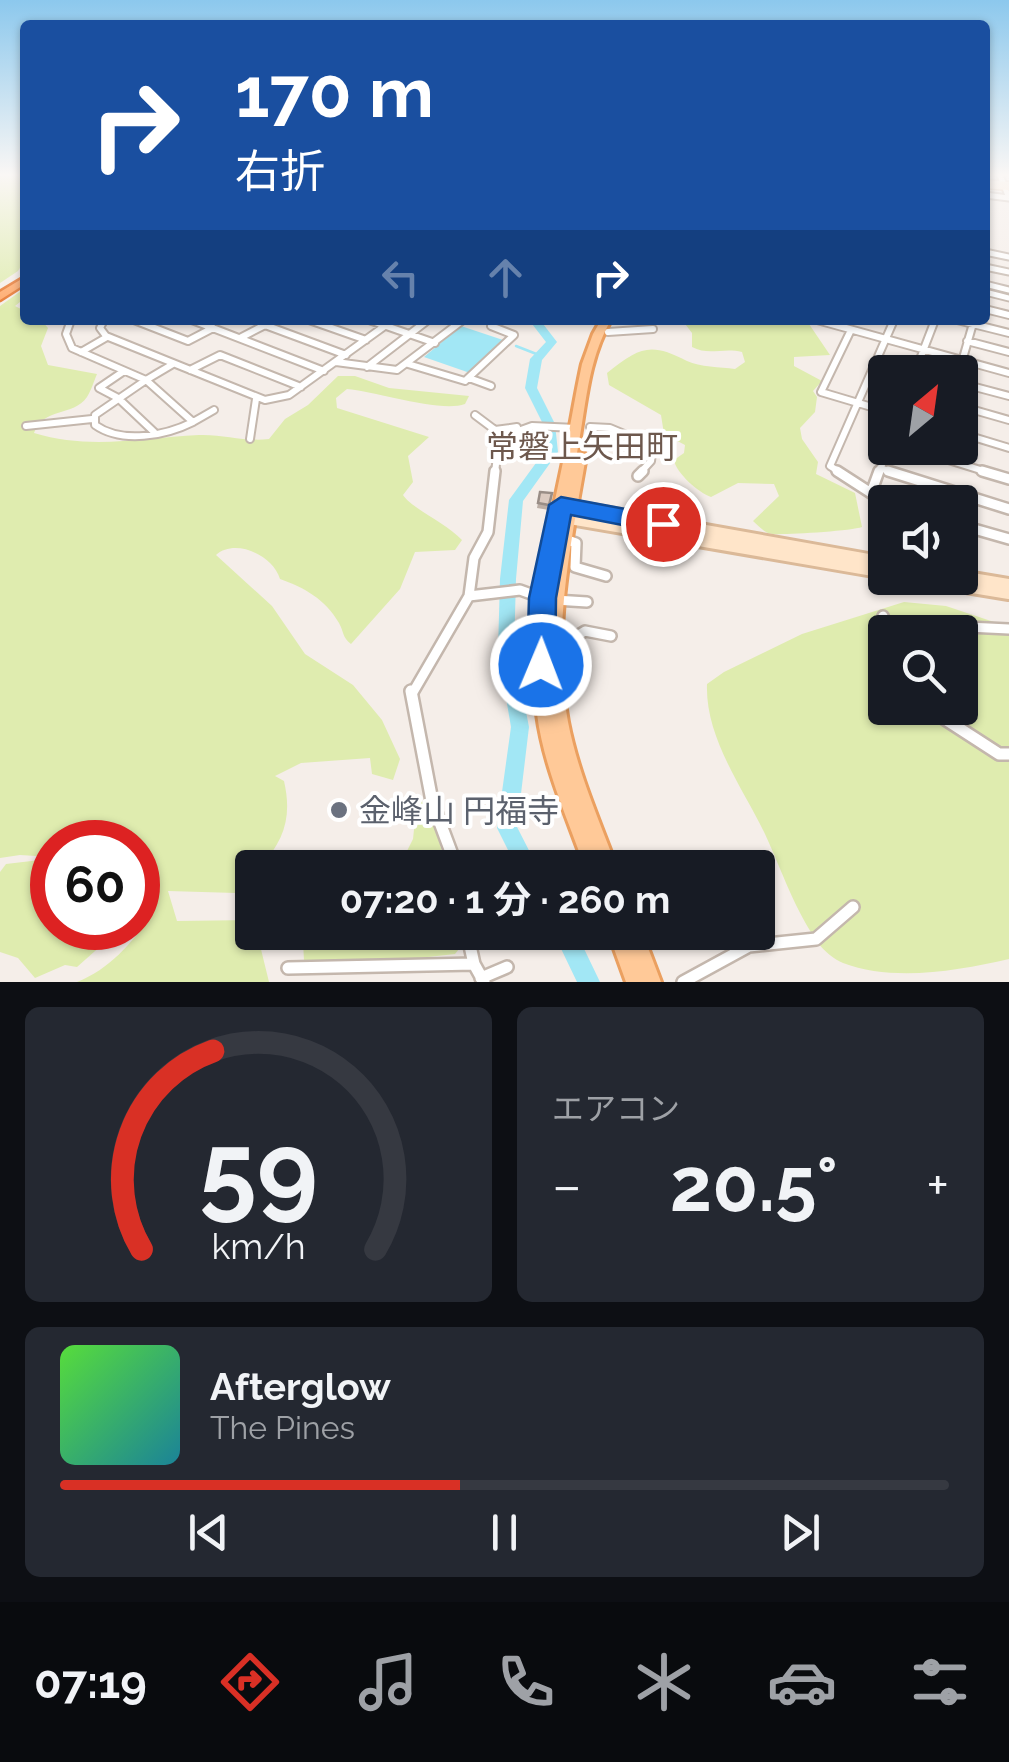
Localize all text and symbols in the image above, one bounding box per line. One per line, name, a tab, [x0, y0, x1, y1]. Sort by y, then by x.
text: 170 m	[235, 51, 434, 133]
icon: right	[70, 60, 200, 190]
text: 右折	[235, 145, 325, 198]
icon: left	[373, 250, 428, 305]
icon: ahead	[478, 250, 533, 305]
icon: right	[583, 250, 638, 305]
north arrow	[868, 355, 978, 465]
map controls	[868, 355, 978, 725]
district label: 常磐上矢田町	[486, 428, 678, 465]
pin	[621, 482, 706, 567]
button: sound	[868, 485, 978, 595]
icon: arrive	[636, 497, 691, 552]
position arrow	[489, 613, 593, 717]
button: search	[868, 615, 978, 725]
place label: 金峰山 円福寺	[359, 792, 559, 829]
marker: 金峰山 円福寺	[328, 799, 350, 821]
speed limit sign: 60	[30, 820, 160, 950]
text: 07:20 · 1 分 · 260 m	[340, 877, 670, 922]
text: エアコン	[552, 1090, 680, 1127]
text: 59	[199, 1109, 318, 1231]
text: 20.5°	[670, 1140, 838, 1229]
text: −	[552, 1153, 582, 1218]
text: +	[926, 1153, 949, 1218]
text: km/h	[211, 1225, 306, 1267]
text: Afterglow	[210, 1364, 391, 1409]
text: The Pines	[210, 1409, 355, 1446]
icon: previous	[181, 1505, 236, 1560]
icon: pause	[477, 1505, 532, 1560]
icon: next	[773, 1505, 828, 1560]
icon: directions	[215, 1647, 285, 1717]
icon: music	[353, 1647, 423, 1717]
icon: phone	[491, 1647, 561, 1717]
icon: climate	[629, 1647, 699, 1717]
icon: car	[767, 1647, 837, 1717]
icon: filters	[905, 1647, 975, 1717]
text: 07:19	[34, 1656, 147, 1709]

